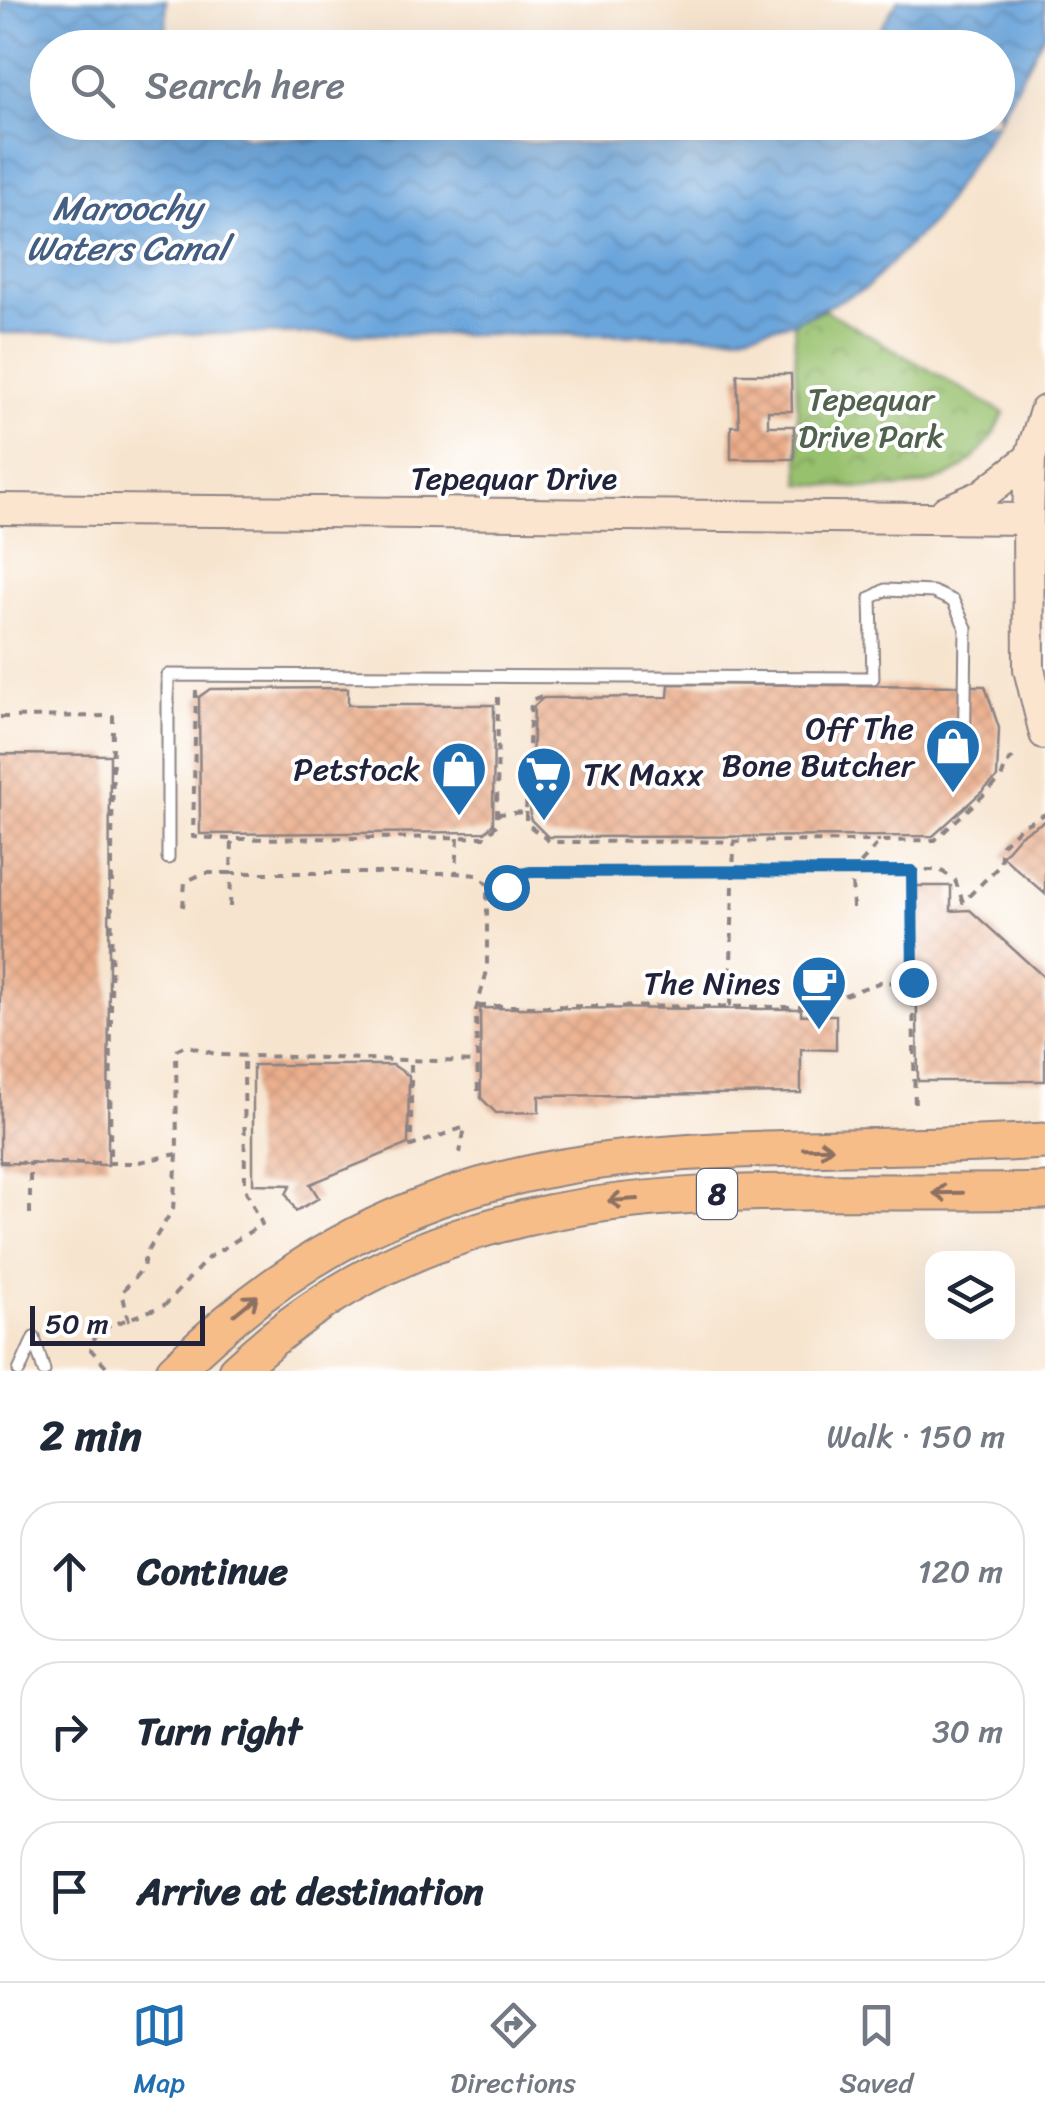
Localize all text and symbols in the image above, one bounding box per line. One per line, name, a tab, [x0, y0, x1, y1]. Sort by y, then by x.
search box	[30, 30, 1015, 140]
text: Search here	[145, 52, 345, 119]
icon: search	[65, 58, 120, 113]
water label: Maroochy Waters Canal	[26, 177, 235, 279]
park label: Tepequar Drive Park	[798, 371, 945, 465]
street label: Tepequar Drive	[411, 450, 617, 507]
place label: Off The Bone Butcher	[722, 700, 916, 794]
shop icon: Off The Bone Butcher	[923, 716, 983, 795]
shop icon: Petstock	[429, 739, 489, 818]
place label: Petstock	[293, 741, 420, 798]
supermarket icon: TK Maxx	[514, 744, 574, 823]
place label: TK Maxx	[583, 746, 704, 803]
route start	[484, 865, 530, 911]
cafe icon: The Nines	[789, 953, 849, 1032]
place label: The Nines	[644, 955, 780, 1012]
route end	[891, 960, 937, 1006]
one-way arrow	[802, 1139, 834, 1158]
road number: 8	[697, 1169, 737, 1219]
one-way arrow	[932, 1184, 964, 1202]
one-way arrow	[607, 1191, 639, 1210]
map controls	[925, 1251, 1015, 1341]
button: layers	[925, 1251, 1015, 1341]
one-way arrow	[233, 1294, 259, 1316]
text: 50 m	[45, 1299, 109, 1348]
scale bar	[30, 1301, 205, 1346]
text: 2 min	[40, 1399, 142, 1473]
text: Walk · 150 m	[827, 1408, 1005, 1465]
text: Continue	[137, 1538, 288, 1605]
text: 120 m	[918, 1543, 1003, 1600]
icon: ahead	[42, 1544, 97, 1599]
text: Turn right	[137, 1698, 302, 1765]
text: 30 m	[932, 1703, 1003, 1760]
icon: right	[42, 1704, 97, 1759]
text: Arrive at destination	[137, 1858, 484, 1925]
icon: arrive	[42, 1864, 97, 1919]
tab: Map	[132, 1998, 187, 2107]
tab: Directions	[450, 1998, 576, 2107]
tab: Saved	[839, 1998, 913, 2107]

